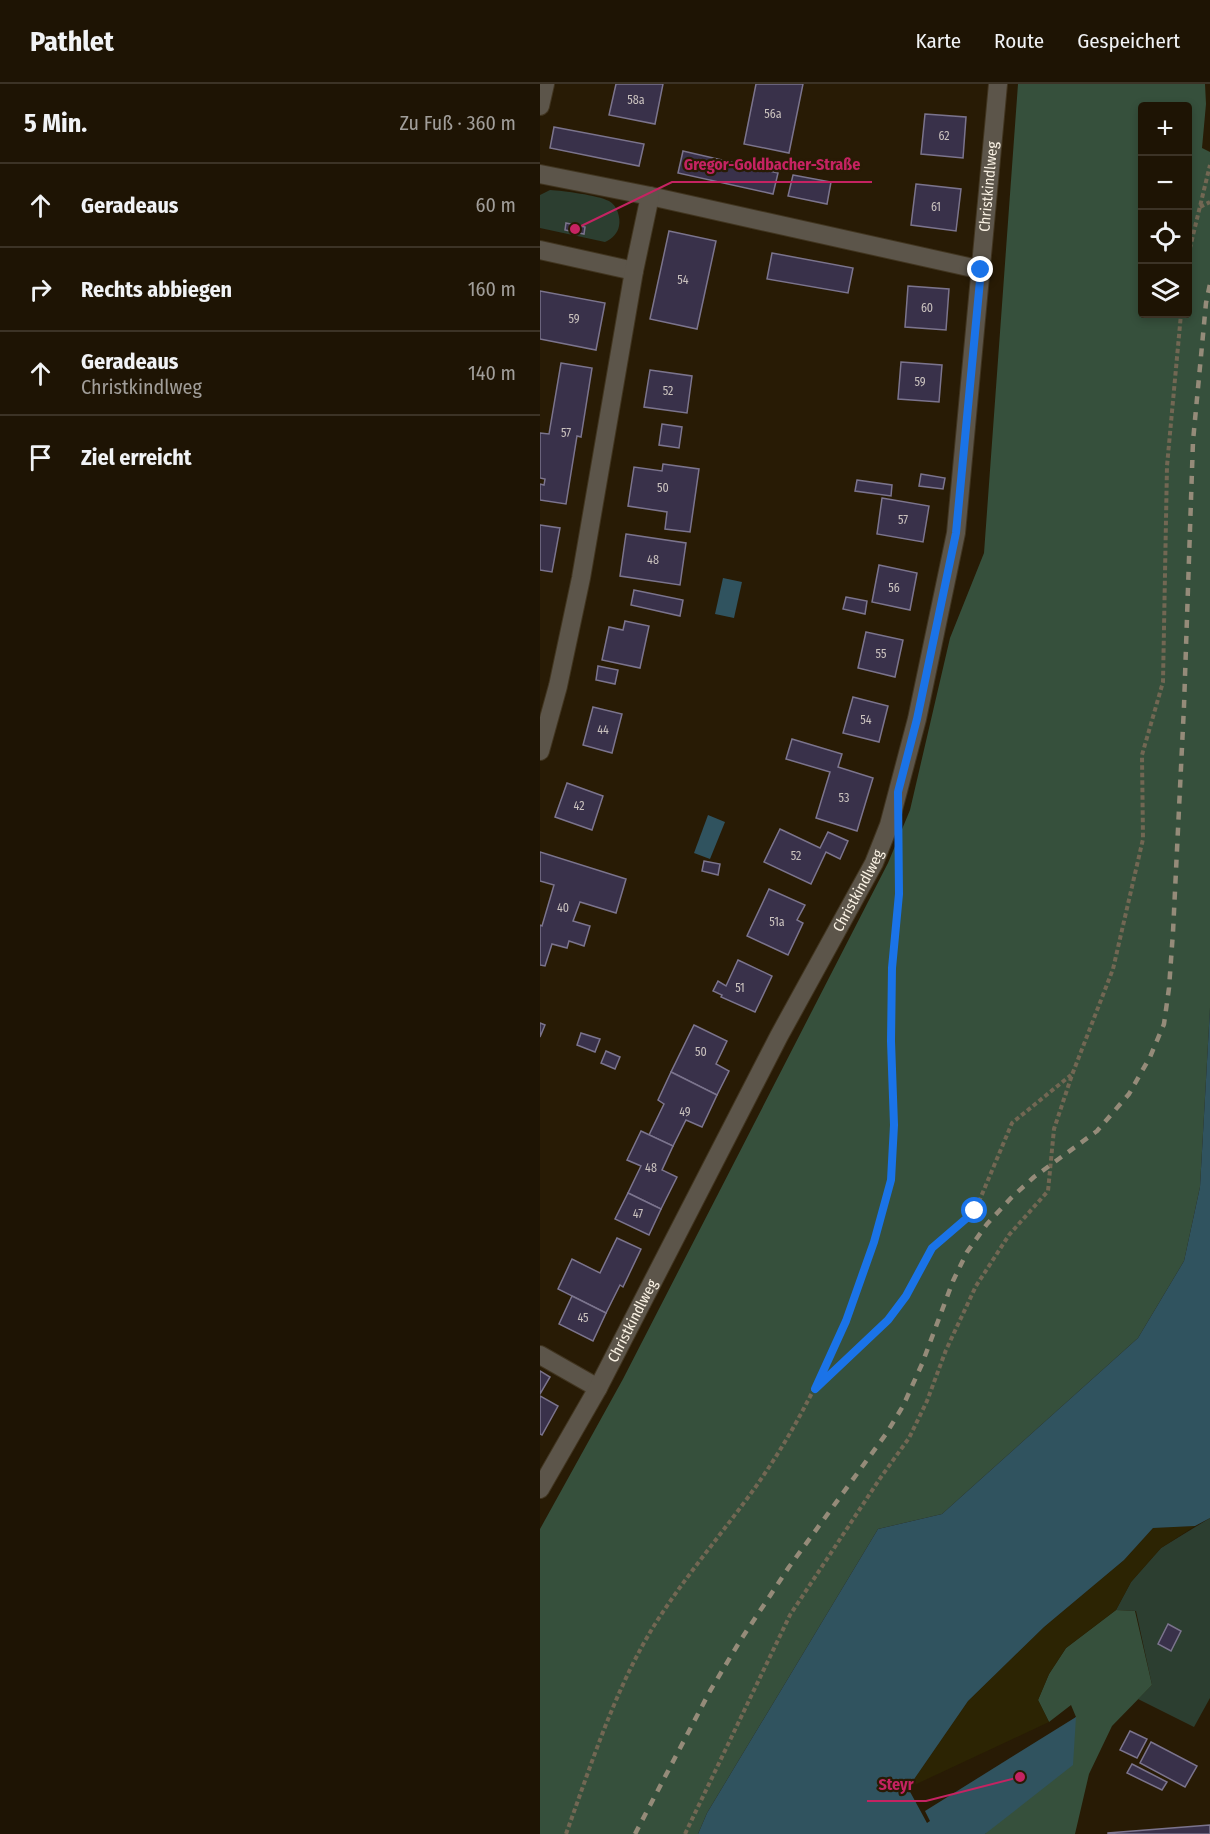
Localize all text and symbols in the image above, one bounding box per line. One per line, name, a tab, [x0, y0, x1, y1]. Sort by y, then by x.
text: Pathlet	[30, 25, 114, 58]
text: Karte	[916, 28, 961, 54]
text: Route	[994, 28, 1044, 54]
text: Gespeichert	[1077, 28, 1180, 54]
house number: 58a	[627, 93, 645, 107]
map controls	[1138, 102, 1192, 318]
button: +	[1138, 102, 1192, 156]
house number: 56a	[764, 107, 782, 121]
text: 5 Min.	[24, 108, 87, 139]
text: Zu Fuß · 360 m	[400, 111, 516, 135]
house number: 62	[938, 129, 950, 143]
street label: Christkindlweg	[975, 141, 1002, 233]
callout: Gregor-Goldbacher-Straße	[672, 148, 872, 182]
text: Gregor-Goldbacher-Straße	[684, 155, 860, 174]
button: −	[1138, 156, 1192, 210]
icon: ahead	[24, 189, 57, 222]
text: Geradeaus	[81, 192, 178, 219]
text: 60 m	[476, 193, 516, 217]
house number: 61	[931, 200, 941, 214]
button: locate	[1138, 210, 1192, 264]
route end	[967, 256, 993, 282]
button: layers	[1138, 264, 1192, 318]
icon: right	[24, 273, 57, 306]
house number: 54	[677, 273, 689, 287]
text: Rechts abbiegen	[81, 276, 232, 303]
text: 160 m	[468, 277, 516, 301]
house number: 60	[921, 301, 933, 315]
house number: 59	[568, 312, 580, 326]
text: Geradeaus	[81, 348, 178, 375]
icon: ahead	[24, 357, 57, 390]
text: 140 m	[468, 361, 516, 385]
text: Christkindlweg	[81, 375, 202, 399]
house number: 59	[914, 375, 926, 389]
house number: 52	[663, 384, 673, 398]
house number: 57	[561, 426, 571, 440]
icon: arrive	[24, 441, 57, 474]
text: Ziel erreicht	[81, 444, 192, 471]
house number: 50	[657, 481, 669, 495]
house number: 57	[898, 513, 908, 527]
house number: 48	[647, 553, 659, 567]
house number: 56	[888, 581, 900, 595]
house number: 55	[876, 647, 887, 661]
house number: 54	[860, 713, 872, 727]
house number: 44	[597, 723, 609, 737]
house number: 53	[839, 791, 849, 805]
house number: 42	[574, 799, 584, 813]
street label: Christkindlweg	[829, 847, 887, 935]
house number: 52	[791, 849, 801, 863]
house number: 40	[557, 901, 569, 915]
house number: 51a	[769, 915, 785, 929]
house number: 51	[735, 981, 745, 995]
house number: 50	[695, 1045, 707, 1059]
house number: 49	[679, 1105, 691, 1119]
house number: 48	[645, 1161, 657, 1175]
route start	[961, 1197, 987, 1223]
house number: 47	[633, 1207, 643, 1221]
street label: Christkindlweg	[604, 1276, 661, 1365]
house number: 45	[577, 1311, 589, 1325]
callout: Steyr	[867, 1767, 926, 1801]
text: Steyr	[878, 1775, 914, 1794]

